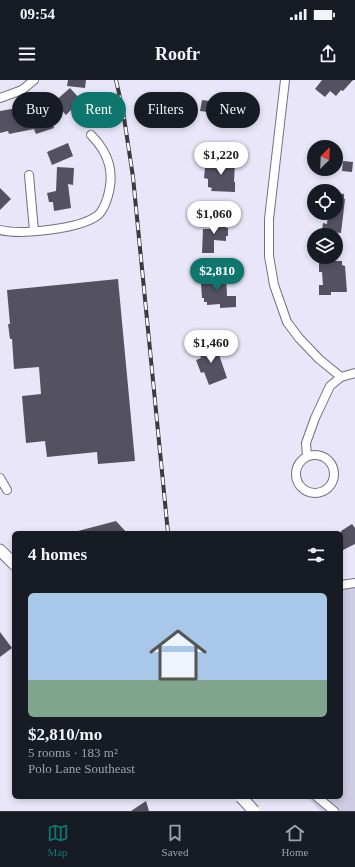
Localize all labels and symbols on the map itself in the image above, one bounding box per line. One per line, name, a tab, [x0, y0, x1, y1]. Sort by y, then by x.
north arrow	[307, 140, 343, 176]
pin: $1,220	[188, 142, 254, 176]
pin: $1,060	[181, 201, 247, 235]
pin: $2,810	[184, 258, 250, 292]
pin: $1,460	[178, 330, 244, 364]

